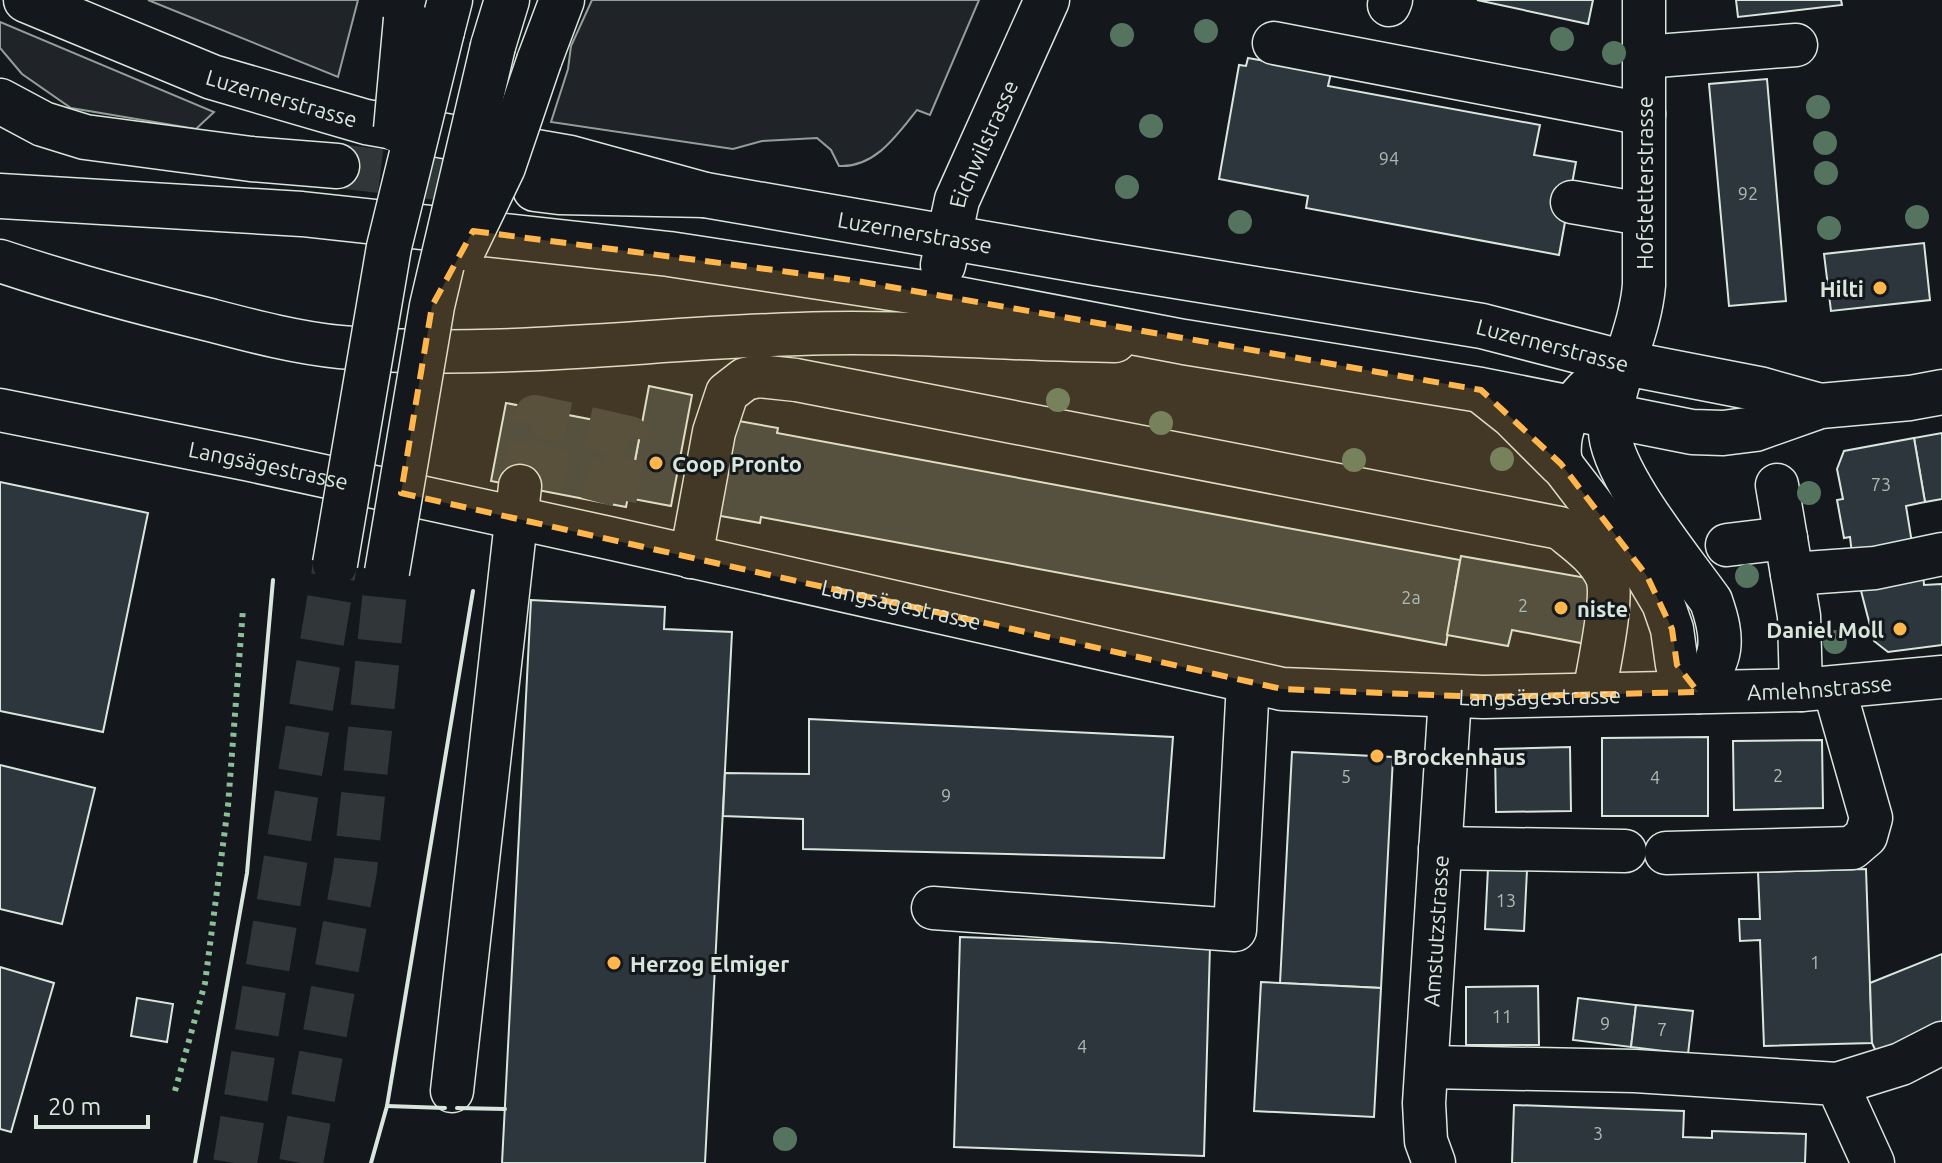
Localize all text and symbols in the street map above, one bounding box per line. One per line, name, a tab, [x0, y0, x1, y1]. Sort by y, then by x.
street label: Luzernerstrasse	[203, 63, 360, 131]
street label: Eichwilstrasse	[943, 76, 1022, 210]
street label: Hofstetterstrasse	[1632, 96, 1657, 270]
house number: 94	[1379, 148, 1399, 168]
house number: 92	[1738, 183, 1758, 203]
street label: Luzernerstrasse	[836, 206, 994, 257]
place label: Hilti	[1820, 276, 1864, 301]
marker: Hilti	[1871, 279, 1889, 297]
street label: Luzernerstrasse	[1474, 313, 1632, 376]
street label: Langsägestrasse	[187, 436, 351, 494]
place label: Coop Pronto	[672, 451, 802, 476]
marker: Coop Pronto	[647, 454, 665, 472]
house number: 73	[1871, 474, 1891, 494]
street label: Langsägestrasse	[819, 574, 983, 634]
house number: 2a	[1401, 587, 1421, 607]
house number: 2	[1518, 595, 1528, 615]
place label: niste	[1577, 596, 1628, 621]
marker: niste	[1552, 599, 1570, 617]
place label: Daniel Moll	[1766, 617, 1884, 642]
marker: Daniel Moll	[1891, 620, 1909, 638]
street label: Amlehnstrasse	[1747, 669, 1893, 704]
street label: Langsägestrasse	[1458, 681, 1621, 710]
place label: Brockenhaus	[1393, 744, 1526, 769]
marker: Brockenhaus	[1368, 747, 1386, 765]
house number: 2	[1773, 765, 1783, 785]
house number: 5	[1341, 766, 1351, 786]
house number: 4	[1650, 767, 1660, 787]
house number: 9	[941, 785, 951, 805]
street label: Amstutzstrasse	[1418, 854, 1452, 1007]
house number: 13	[1496, 890, 1516, 910]
place label: Herzog Elmiger	[630, 951, 789, 976]
house number: 1	[1810, 952, 1820, 972]
marker: Herzog Elmiger	[605, 954, 623, 972]
house number: 11	[1492, 1006, 1512, 1026]
house number: 9	[1600, 1013, 1610, 1033]
house number: 7	[1657, 1019, 1667, 1039]
house number: 4	[1077, 1036, 1087, 1056]
scale bar	[36, 1079, 148, 1129]
text: 20 m	[48, 1093, 101, 1120]
house number: 3	[1593, 1123, 1603, 1143]

